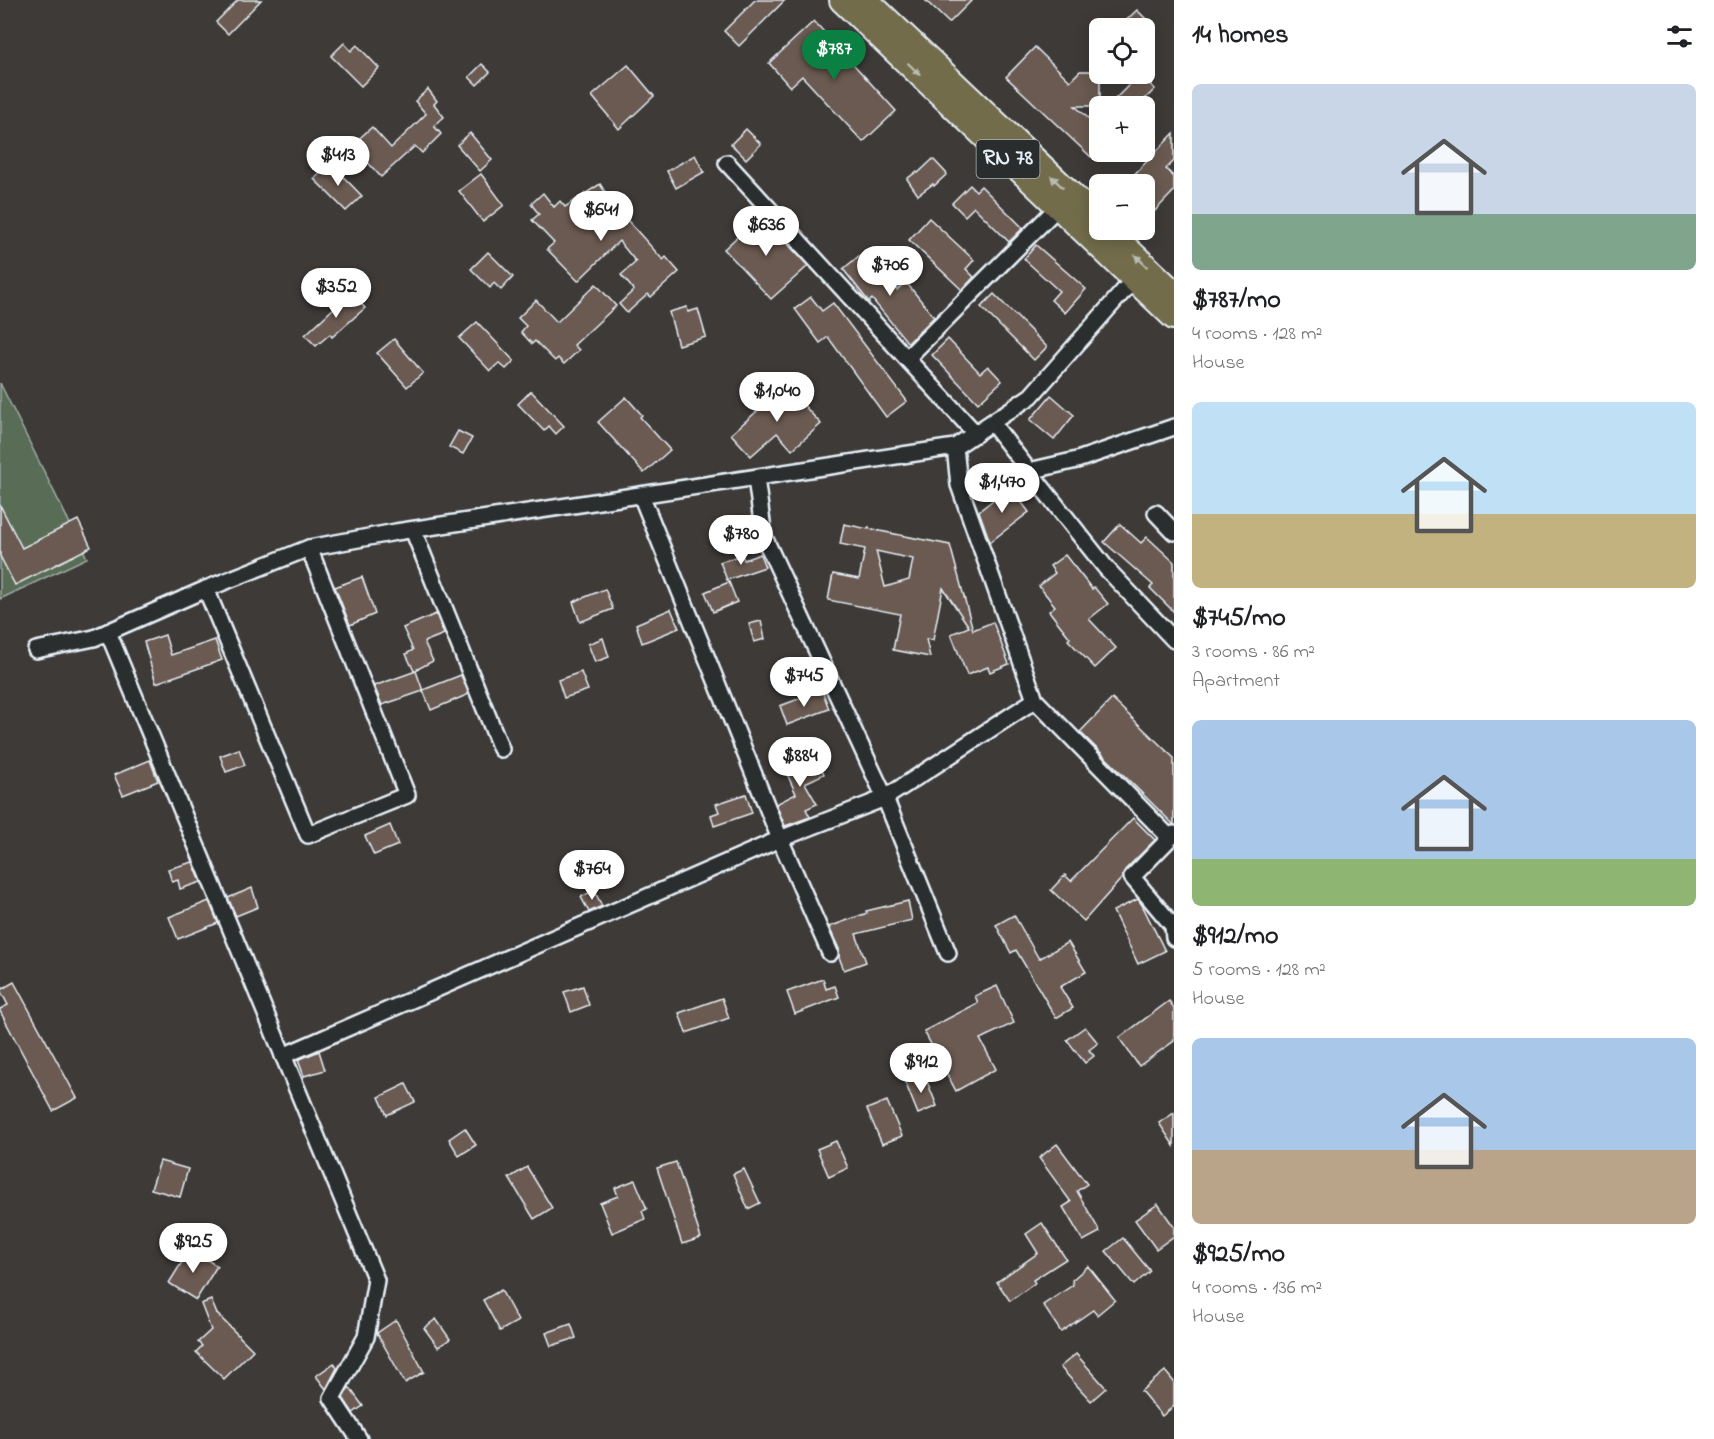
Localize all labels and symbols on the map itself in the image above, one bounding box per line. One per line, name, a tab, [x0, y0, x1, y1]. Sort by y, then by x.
pin: $787	[798, 30, 870, 81]
one-way arrow	[907, 62, 921, 76]
pin: $413	[302, 136, 374, 187]
road number: RN 78	[976, 140, 1040, 178]
one-way arrow	[1050, 175, 1065, 189]
pin: $641	[565, 191, 637, 242]
pin: $636	[730, 206, 802, 257]
pin: $706	[854, 246, 926, 297]
one-way arrow	[1134, 255, 1148, 269]
pin: $352	[300, 268, 372, 319]
pin: $1,040	[728, 372, 826, 423]
pin: $1,470	[953, 463, 1051, 514]
pin: $780	[705, 515, 777, 566]
pin: $745	[768, 657, 840, 708]
pin: $884	[764, 737, 836, 788]
pin: $764	[556, 850, 628, 901]
pin: $912	[885, 1043, 957, 1094]
pin: $925	[157, 1223, 229, 1274]

